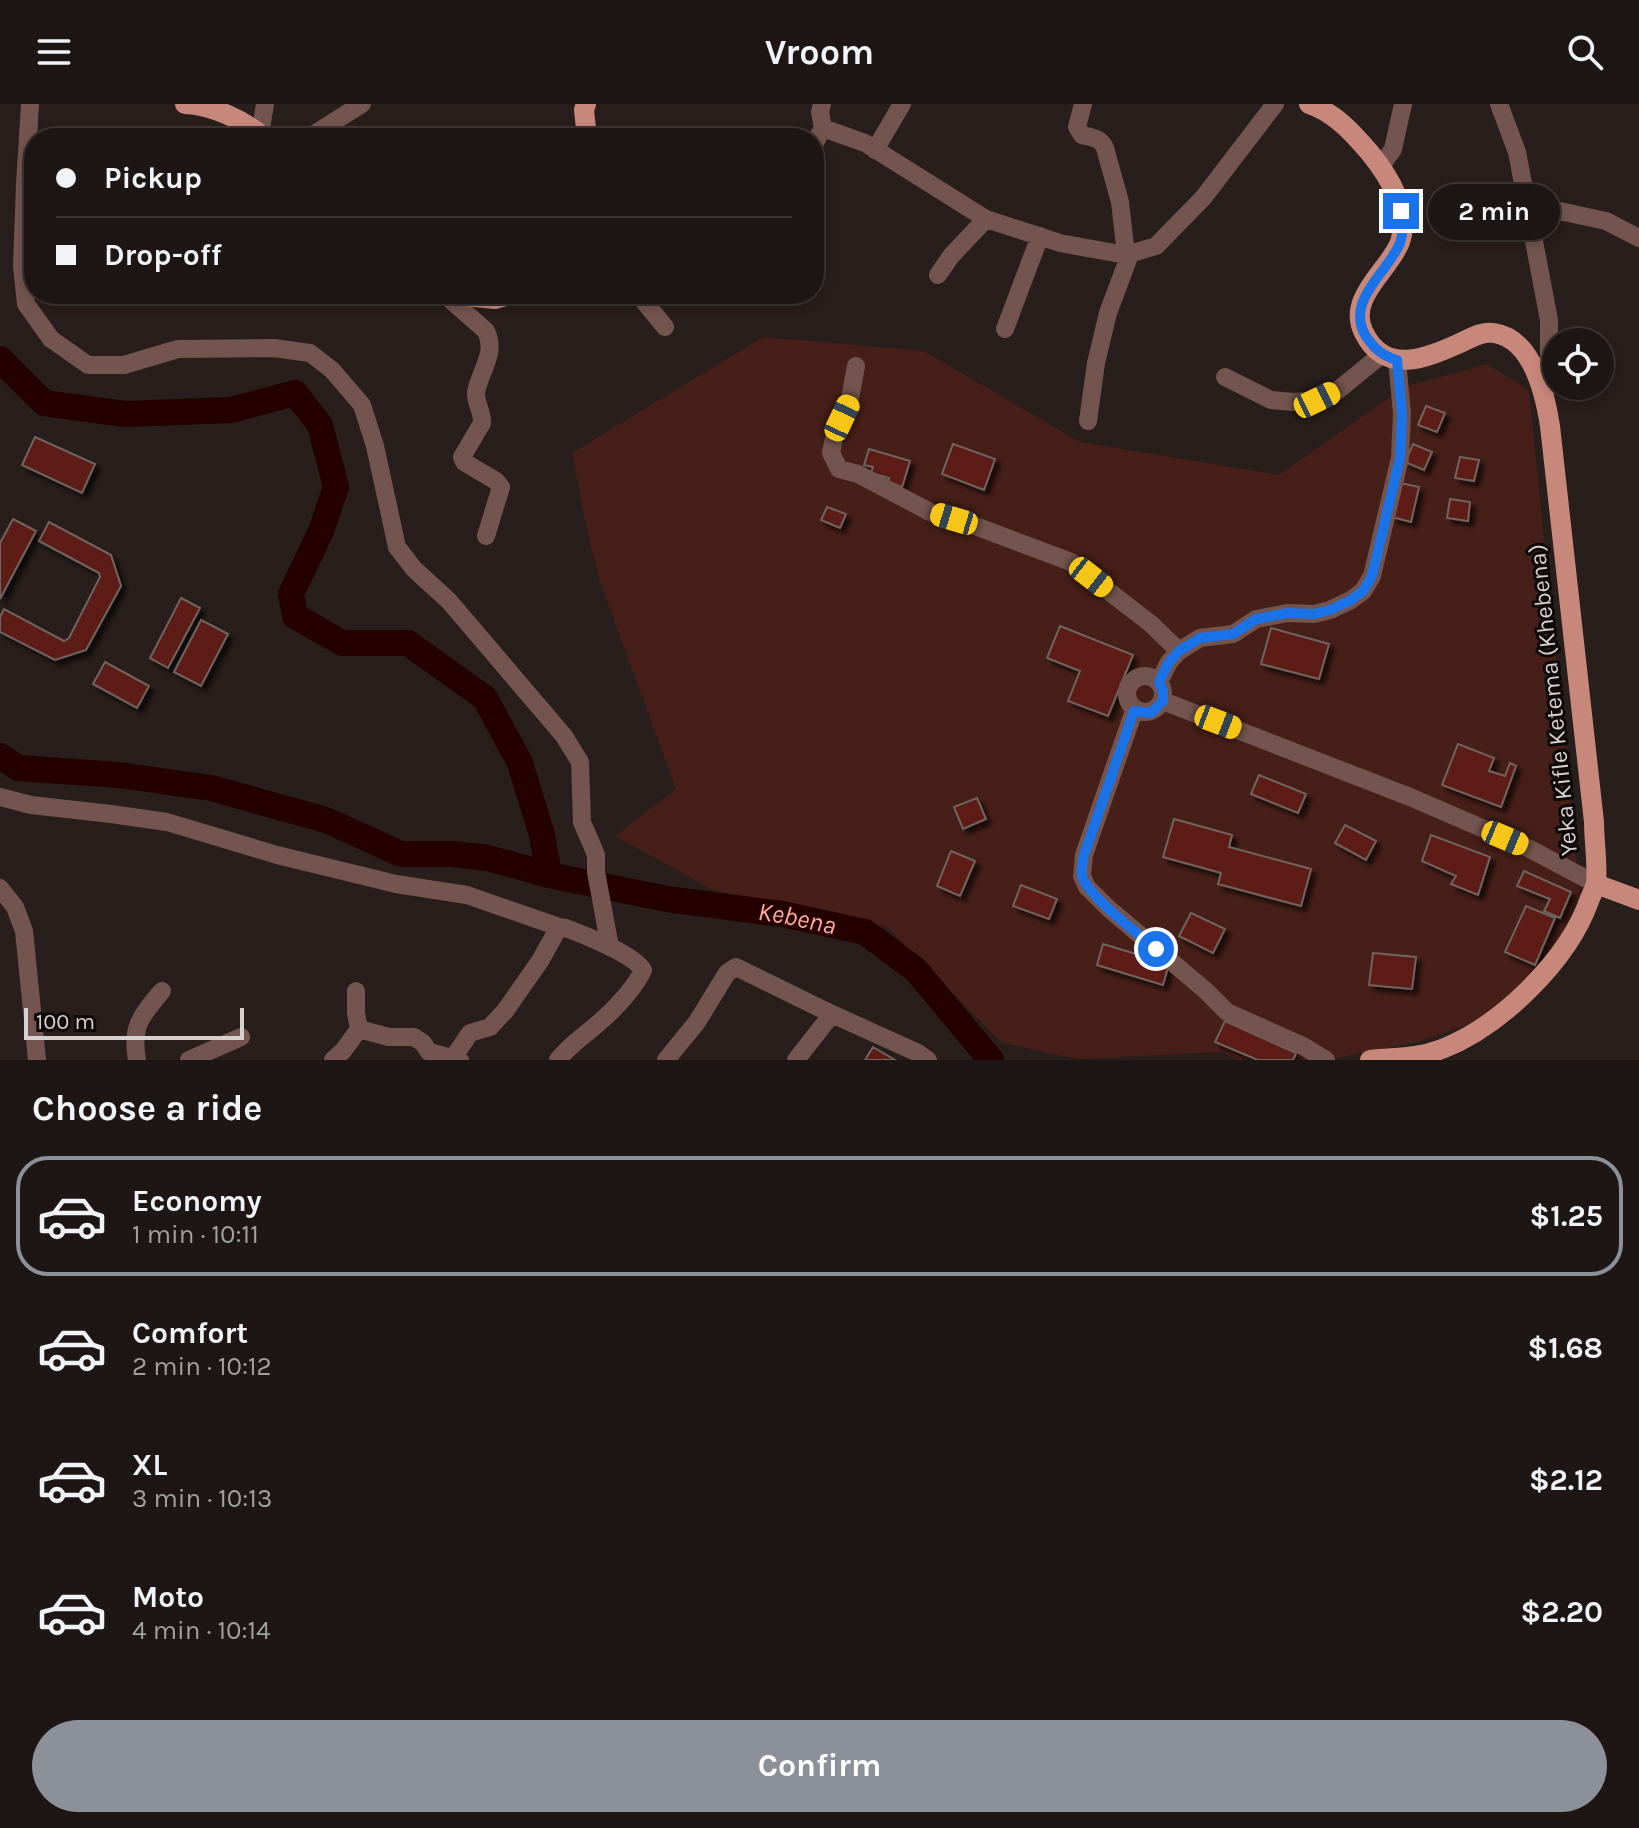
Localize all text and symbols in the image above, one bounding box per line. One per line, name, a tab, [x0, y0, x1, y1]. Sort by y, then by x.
icon: menu	[32, 30, 76, 74]
icon: search	[1563, 30, 1607, 74]
text: Vroom	[765, 31, 874, 73]
text: Pickup	[104, 160, 202, 196]
callout: 2 min	[1429, 183, 1561, 239]
route end	[1383, 193, 1419, 229]
text: 2 min	[1458, 196, 1530, 227]
text: Drop-off	[104, 237, 222, 273]
map controls	[1542, 328, 1614, 400]
button: locate	[1542, 328, 1614, 400]
car	[1290, 379, 1344, 421]
car	[821, 391, 863, 445]
car	[928, 501, 980, 537]
street label: Yeka Kifle Ketema (Khebena)	[1523, 543, 1583, 857]
car	[1065, 553, 1117, 601]
car	[1191, 702, 1245, 742]
car	[1478, 818, 1532, 858]
water label: Kebena	[756, 896, 839, 941]
route start	[1138, 931, 1174, 967]
scale bar	[24, 1004, 244, 1040]
text: 100 m	[36, 1009, 95, 1035]
text: Choose a ride	[32, 1087, 262, 1129]
icon: car	[36, 1180, 108, 1252]
text: Economy	[132, 1183, 262, 1219]
text: $1.25	[1530, 1198, 1603, 1234]
text: 1 min · 10:11	[132, 1219, 259, 1250]
icon: car	[36, 1312, 108, 1384]
text: Comfort	[132, 1315, 248, 1351]
text: $1.68	[1528, 1330, 1603, 1366]
text: 2 min · 10:12	[132, 1351, 272, 1382]
icon: car	[36, 1444, 108, 1516]
text: XL	[132, 1447, 167, 1483]
text: $2.12	[1529, 1462, 1603, 1498]
text: 3 min · 10:13	[132, 1483, 272, 1514]
icon: car	[36, 1576, 108, 1648]
text: Moto	[132, 1579, 204, 1615]
text: $2.20	[1521, 1594, 1603, 1630]
text: 4 min · 10:14	[132, 1615, 271, 1646]
button: Confirm	[32, 1720, 1607, 1812]

